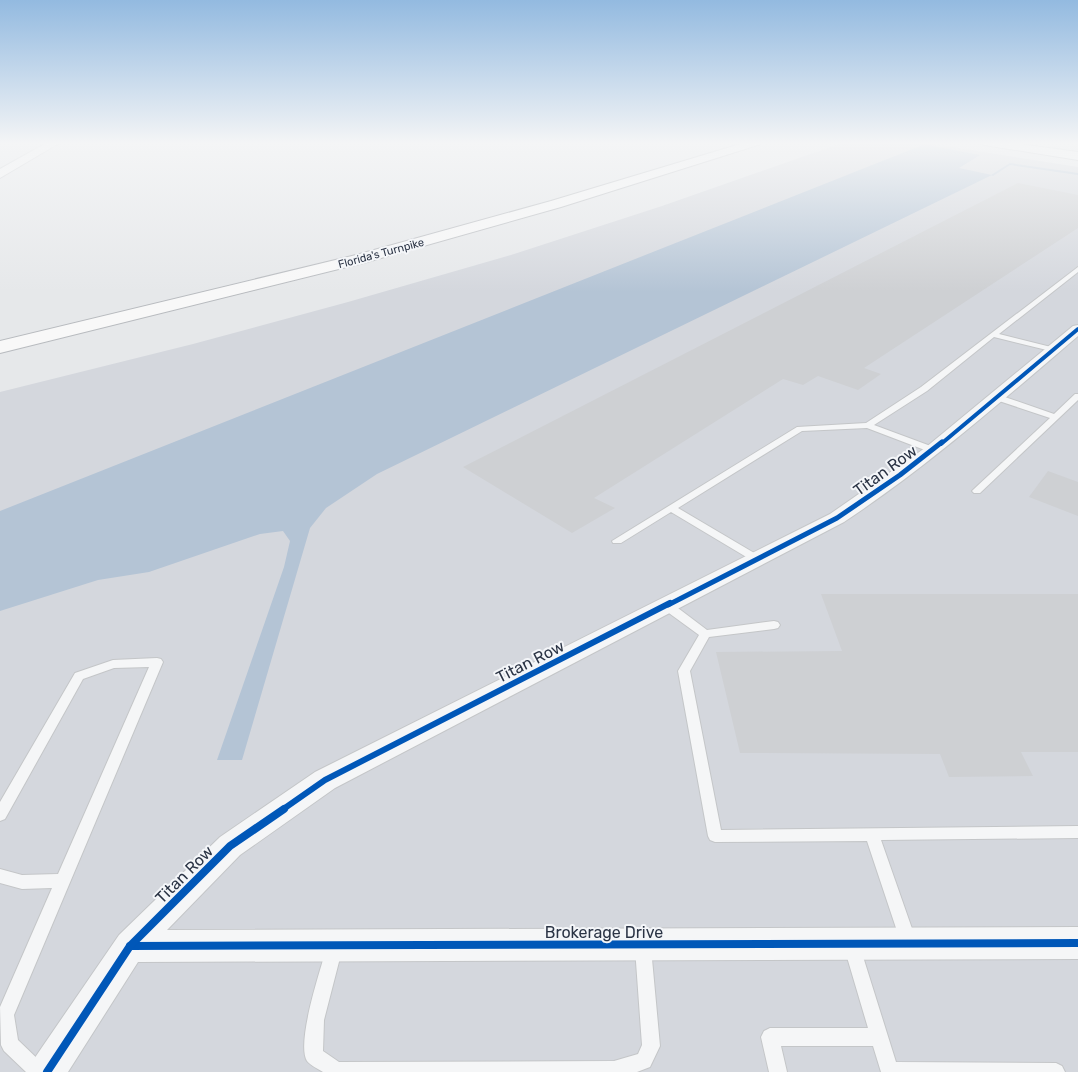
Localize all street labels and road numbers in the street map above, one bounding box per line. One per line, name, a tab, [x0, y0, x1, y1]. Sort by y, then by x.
street label: Florida's Turnpike	[337, 236, 426, 271]
street label: Titan Row	[850, 441, 921, 500]
street label: Titan Row	[493, 636, 568, 687]
street label: Titan Row	[151, 841, 217, 907]
street label: Brokerage Drive	[545, 923, 663, 942]

